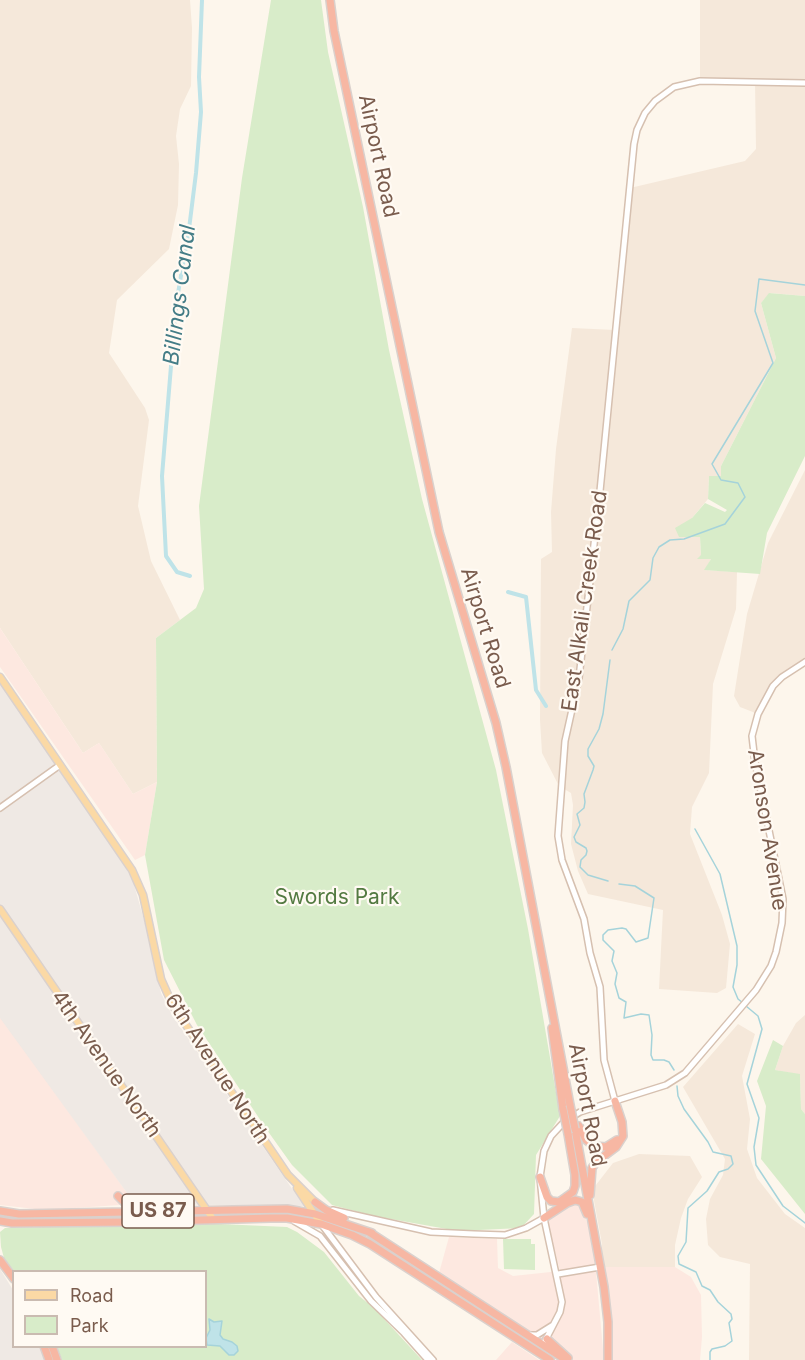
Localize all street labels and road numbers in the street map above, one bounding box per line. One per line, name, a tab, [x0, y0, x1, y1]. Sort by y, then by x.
street label: Airport Road	[353, 92, 403, 220]
street label: East Alkali Creek Road	[557, 489, 613, 713]
street label: Airport Road	[455, 565, 515, 691]
street label: Aronson Avenue	[742, 748, 792, 912]
street label: 4th Avenue North	[46, 985, 166, 1143]
street label: 6th Avenue North	[159, 989, 275, 1149]
street label: Airport Road	[563, 1041, 611, 1169]
road number: US 87	[122, 1194, 194, 1228]

